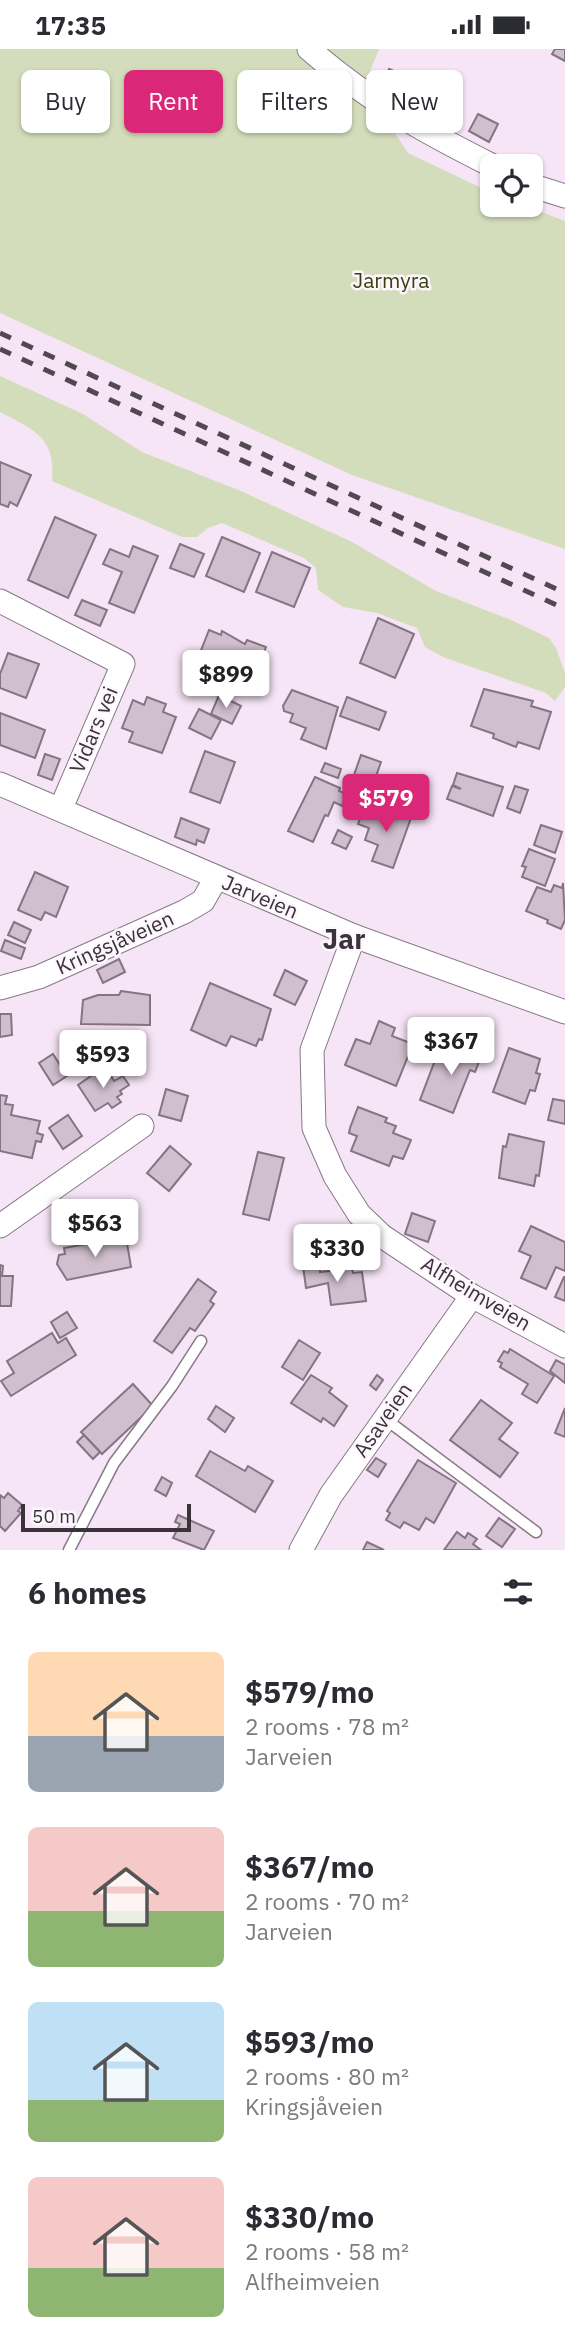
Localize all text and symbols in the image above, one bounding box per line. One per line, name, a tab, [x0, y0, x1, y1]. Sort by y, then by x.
text: 17:35	[35, 8, 106, 42]
chip: Buy	[21, 70, 110, 133]
chip: Rent	[124, 70, 223, 133]
chip: Filters	[237, 70, 352, 133]
chip: New	[366, 70, 463, 133]
map controls	[480, 154, 543, 217]
button: locate	[480, 154, 543, 217]
park label: Jarmyra	[352, 266, 430, 294]
pin: $899	[185, 651, 267, 710]
text: $899	[198, 658, 254, 688]
street label: Vidars vei	[62, 682, 124, 777]
pin: $579	[345, 775, 427, 834]
text: $579	[358, 782, 414, 812]
street label: Jarveien	[218, 868, 303, 925]
street label: Kringsjåveien	[51, 904, 178, 981]
district label: Jar	[323, 920, 365, 957]
pin: $367	[410, 1017, 492, 1077]
text: $367	[423, 1025, 479, 1055]
pin: $593	[62, 1031, 144, 1090]
text: $593	[75, 1038, 131, 1068]
pin: $563	[54, 1199, 136, 1259]
text: $563	[67, 1207, 123, 1237]
pin: $330	[296, 1225, 378, 1284]
text: $330	[309, 1232, 365, 1262]
street label: Alfheimveien	[416, 1249, 537, 1337]
street label: Asaveien	[346, 1377, 418, 1462]
scale bar	[21, 1501, 191, 1533]
text: 50 m	[32, 1504, 76, 1528]
text: 6 homes	[28, 1573, 147, 1612]
icon: filters	[499, 1573, 537, 1611]
text: $579/mo	[245, 1672, 374, 1711]
icon: home	[84, 1680, 168, 1764]
text: 2 rooms · 78 m²	[245, 1711, 409, 1741]
text: Jarveien	[245, 1741, 333, 1771]
text: $367/mo	[245, 1847, 374, 1886]
icon: home	[84, 1855, 168, 1939]
text: 2 rooms · 70 m²	[245, 1886, 409, 1916]
text: Jarveien	[245, 1916, 333, 1946]
text: $593/mo	[245, 2022, 374, 2061]
icon: home	[84, 2030, 168, 2114]
text: 2 rooms · 80 m²	[245, 2061, 409, 2091]
text: Kringsjåveien	[245, 2091, 383, 2121]
text: $330/mo	[245, 2197, 374, 2236]
icon: home	[84, 2205, 168, 2289]
text: 2 rooms · 58 m²	[245, 2236, 409, 2266]
text: Alfheimveien	[245, 2266, 380, 2296]

